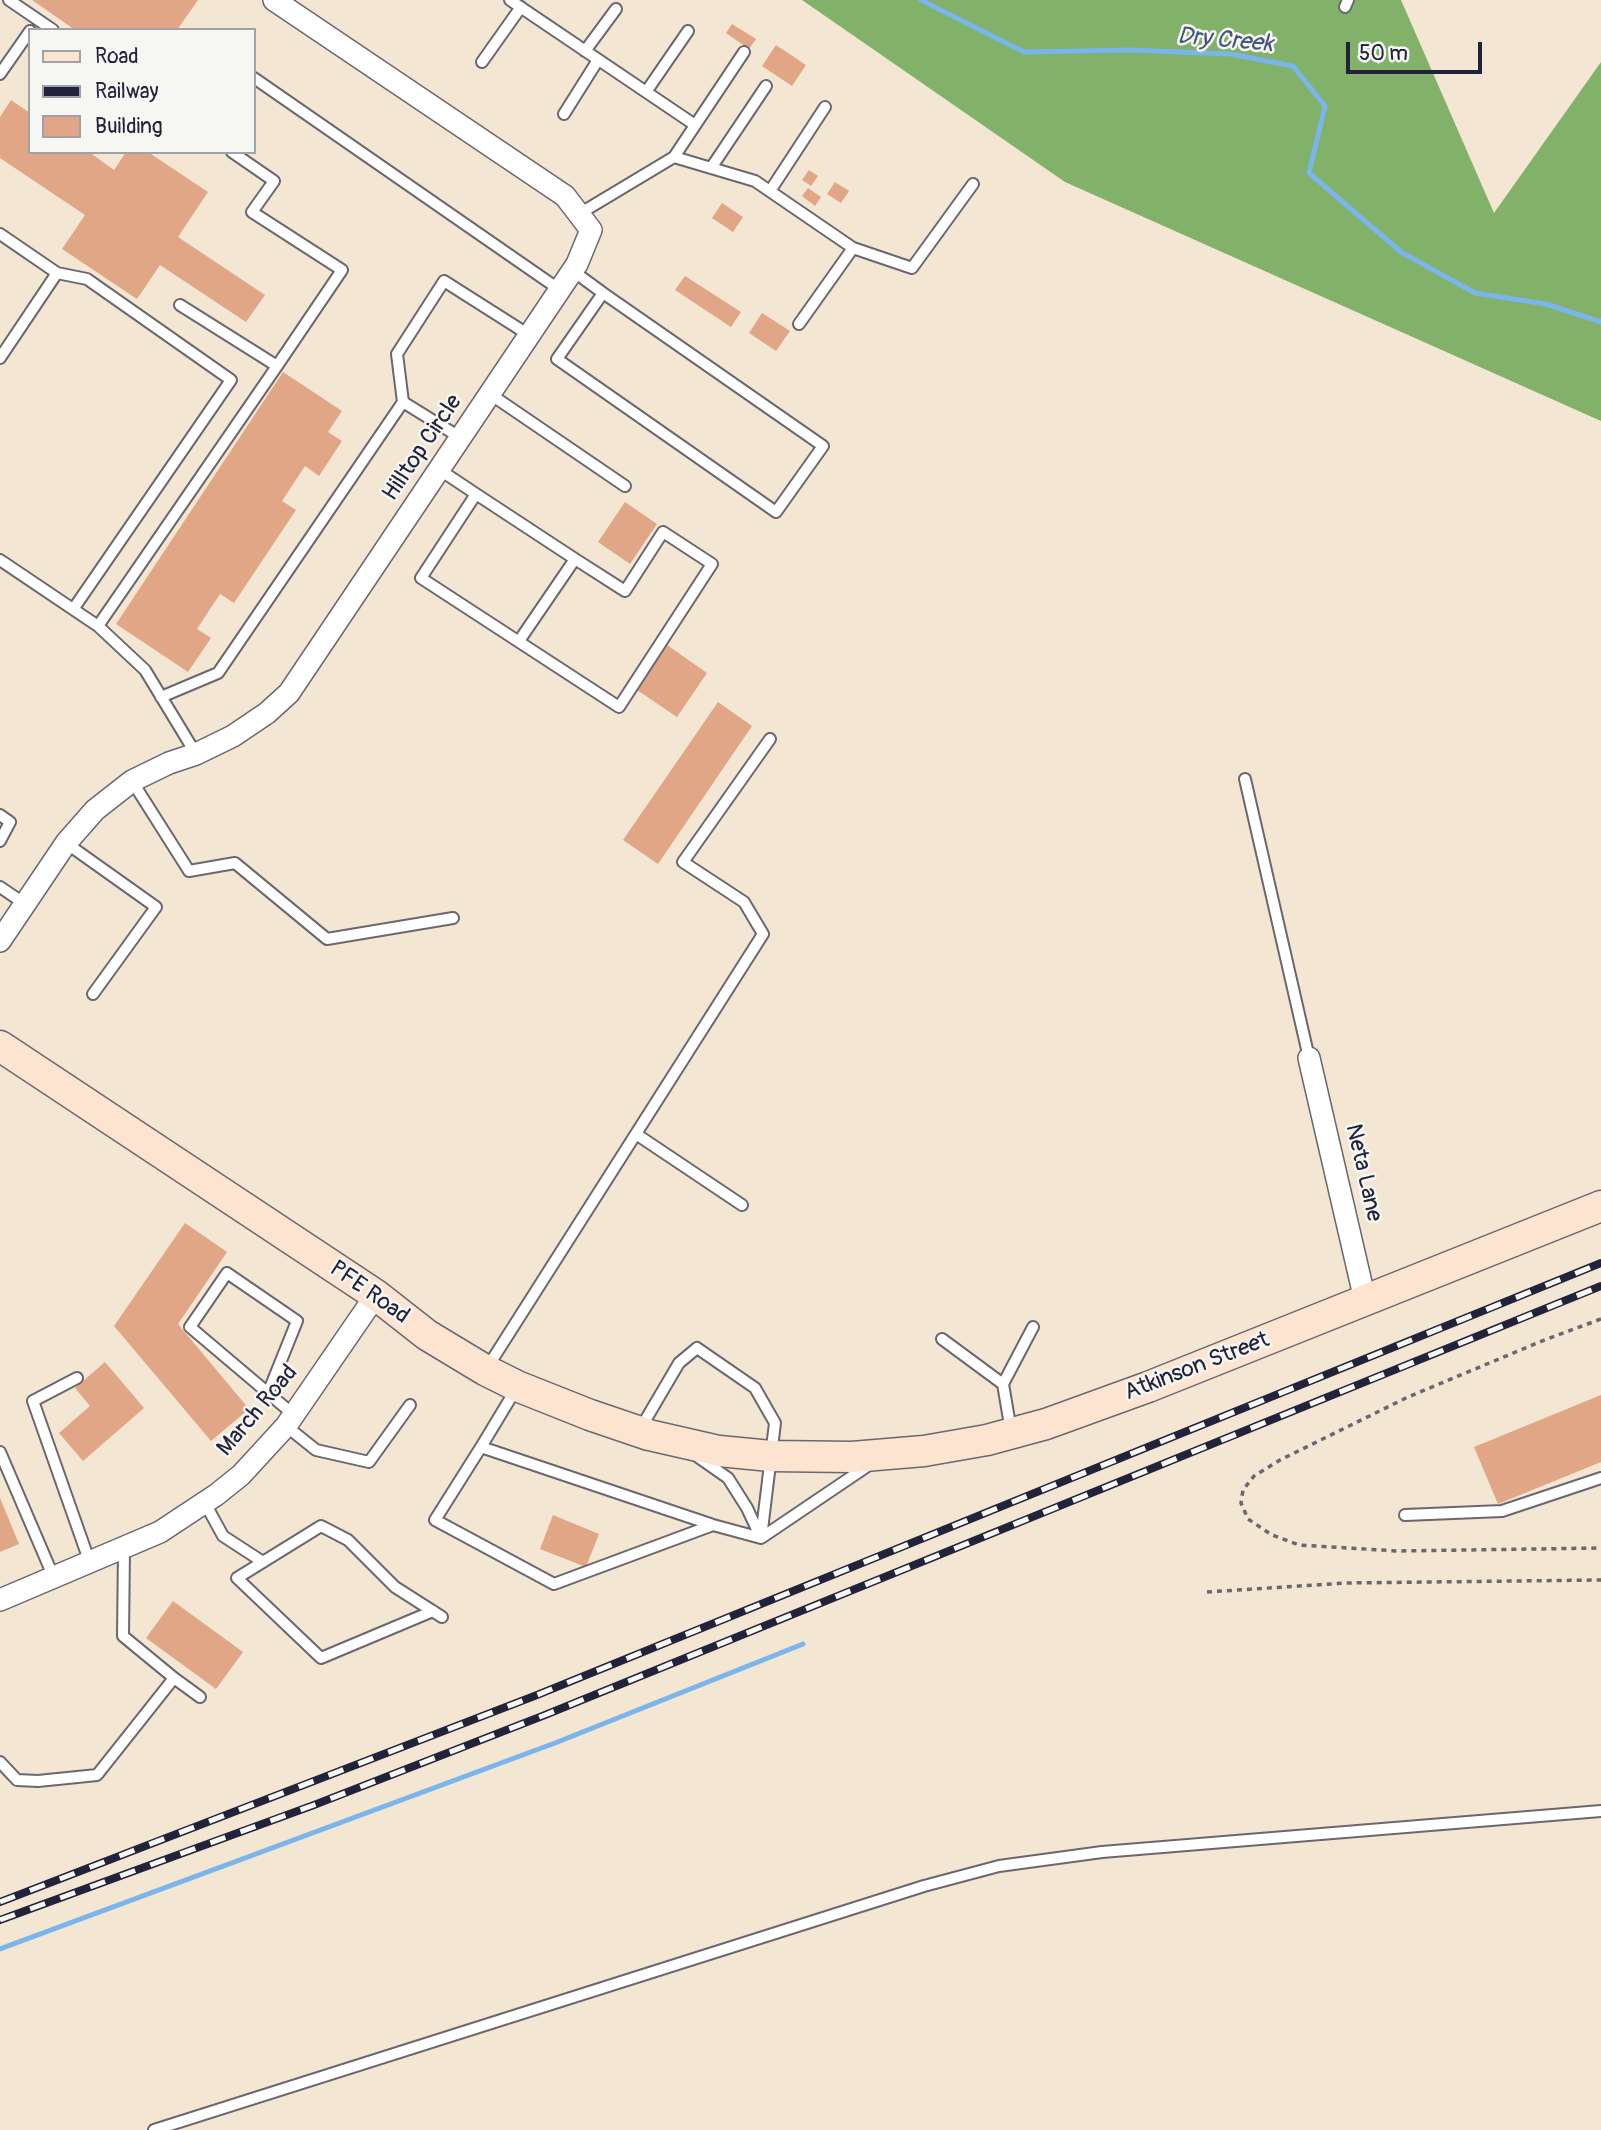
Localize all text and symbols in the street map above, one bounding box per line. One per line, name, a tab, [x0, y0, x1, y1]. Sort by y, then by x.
water label: Dry Creek	[1176, 22, 1274, 60]
legend	[28, 28, 256, 154]
scale bar	[1349, 28, 1486, 72]
text: 50 m	[1359, 40, 1408, 67]
text: Road	[95, 43, 139, 70]
text: Railway	[95, 78, 159, 105]
text: Building	[95, 113, 162, 140]
street label: Hilltop Circle	[377, 390, 469, 506]
street label: Neta Lane	[1338, 1122, 1388, 1224]
street label: PFE Road	[324, 1256, 414, 1330]
street label: Atkinson Street	[1121, 1327, 1273, 1407]
street label: March Road	[212, 1360, 304, 1462]

